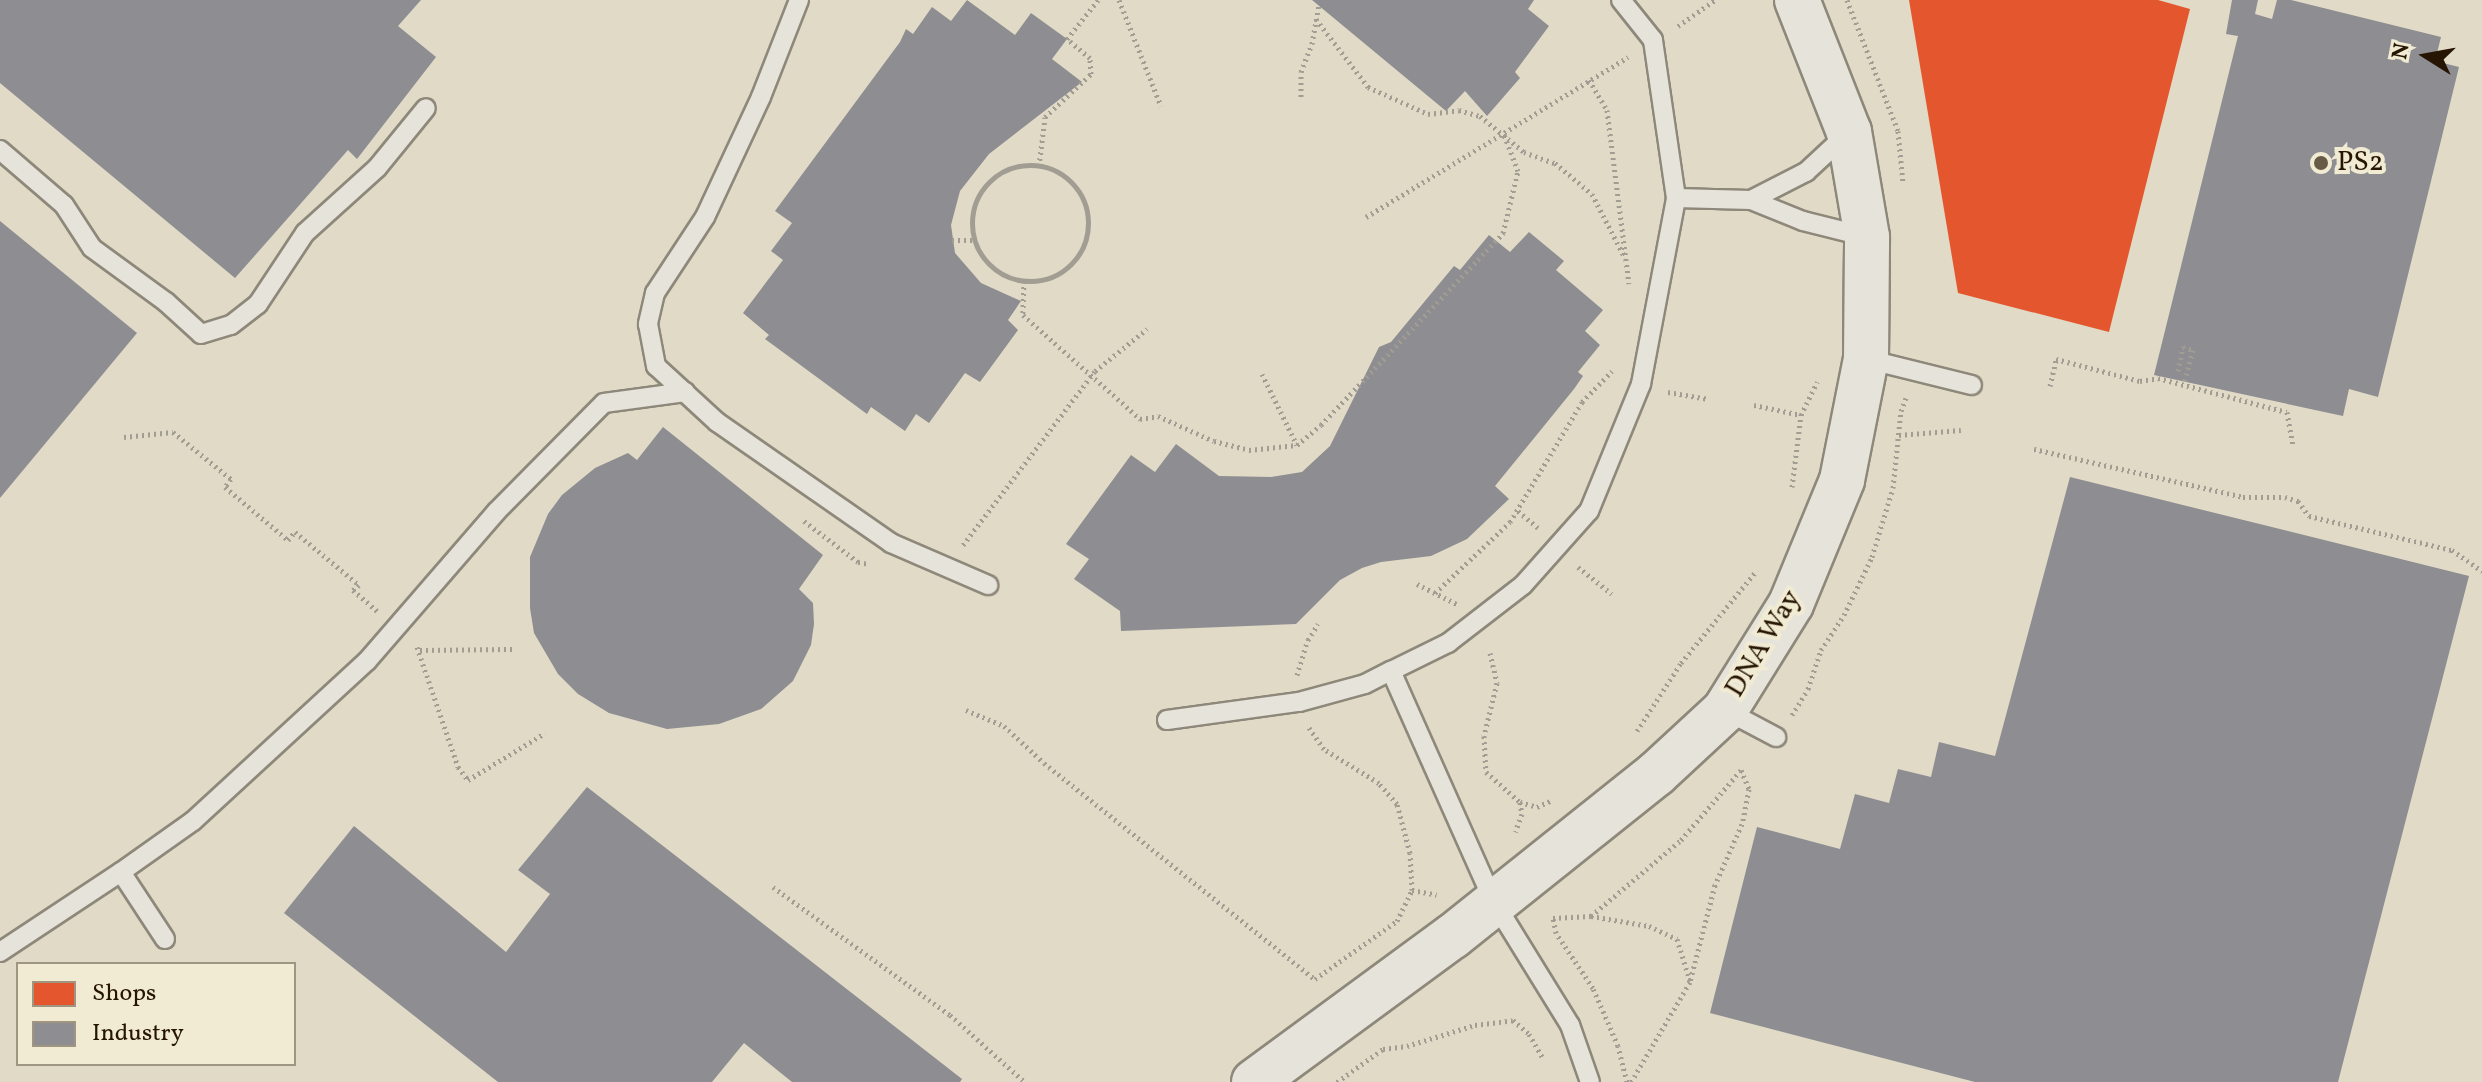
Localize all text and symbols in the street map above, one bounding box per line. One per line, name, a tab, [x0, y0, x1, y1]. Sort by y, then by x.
north arrow	[2386, 16, 2466, 96]
text: N	[2385, 41, 2419, 62]
place label: PS2	[2337, 146, 2384, 180]
marker: PS2	[2312, 154, 2330, 172]
street label: DNA Way	[1719, 584, 1809, 704]
legend	[16, 962, 296, 1066]
text: Shops	[92, 977, 156, 1011]
text: Industry	[92, 1017, 184, 1051]

